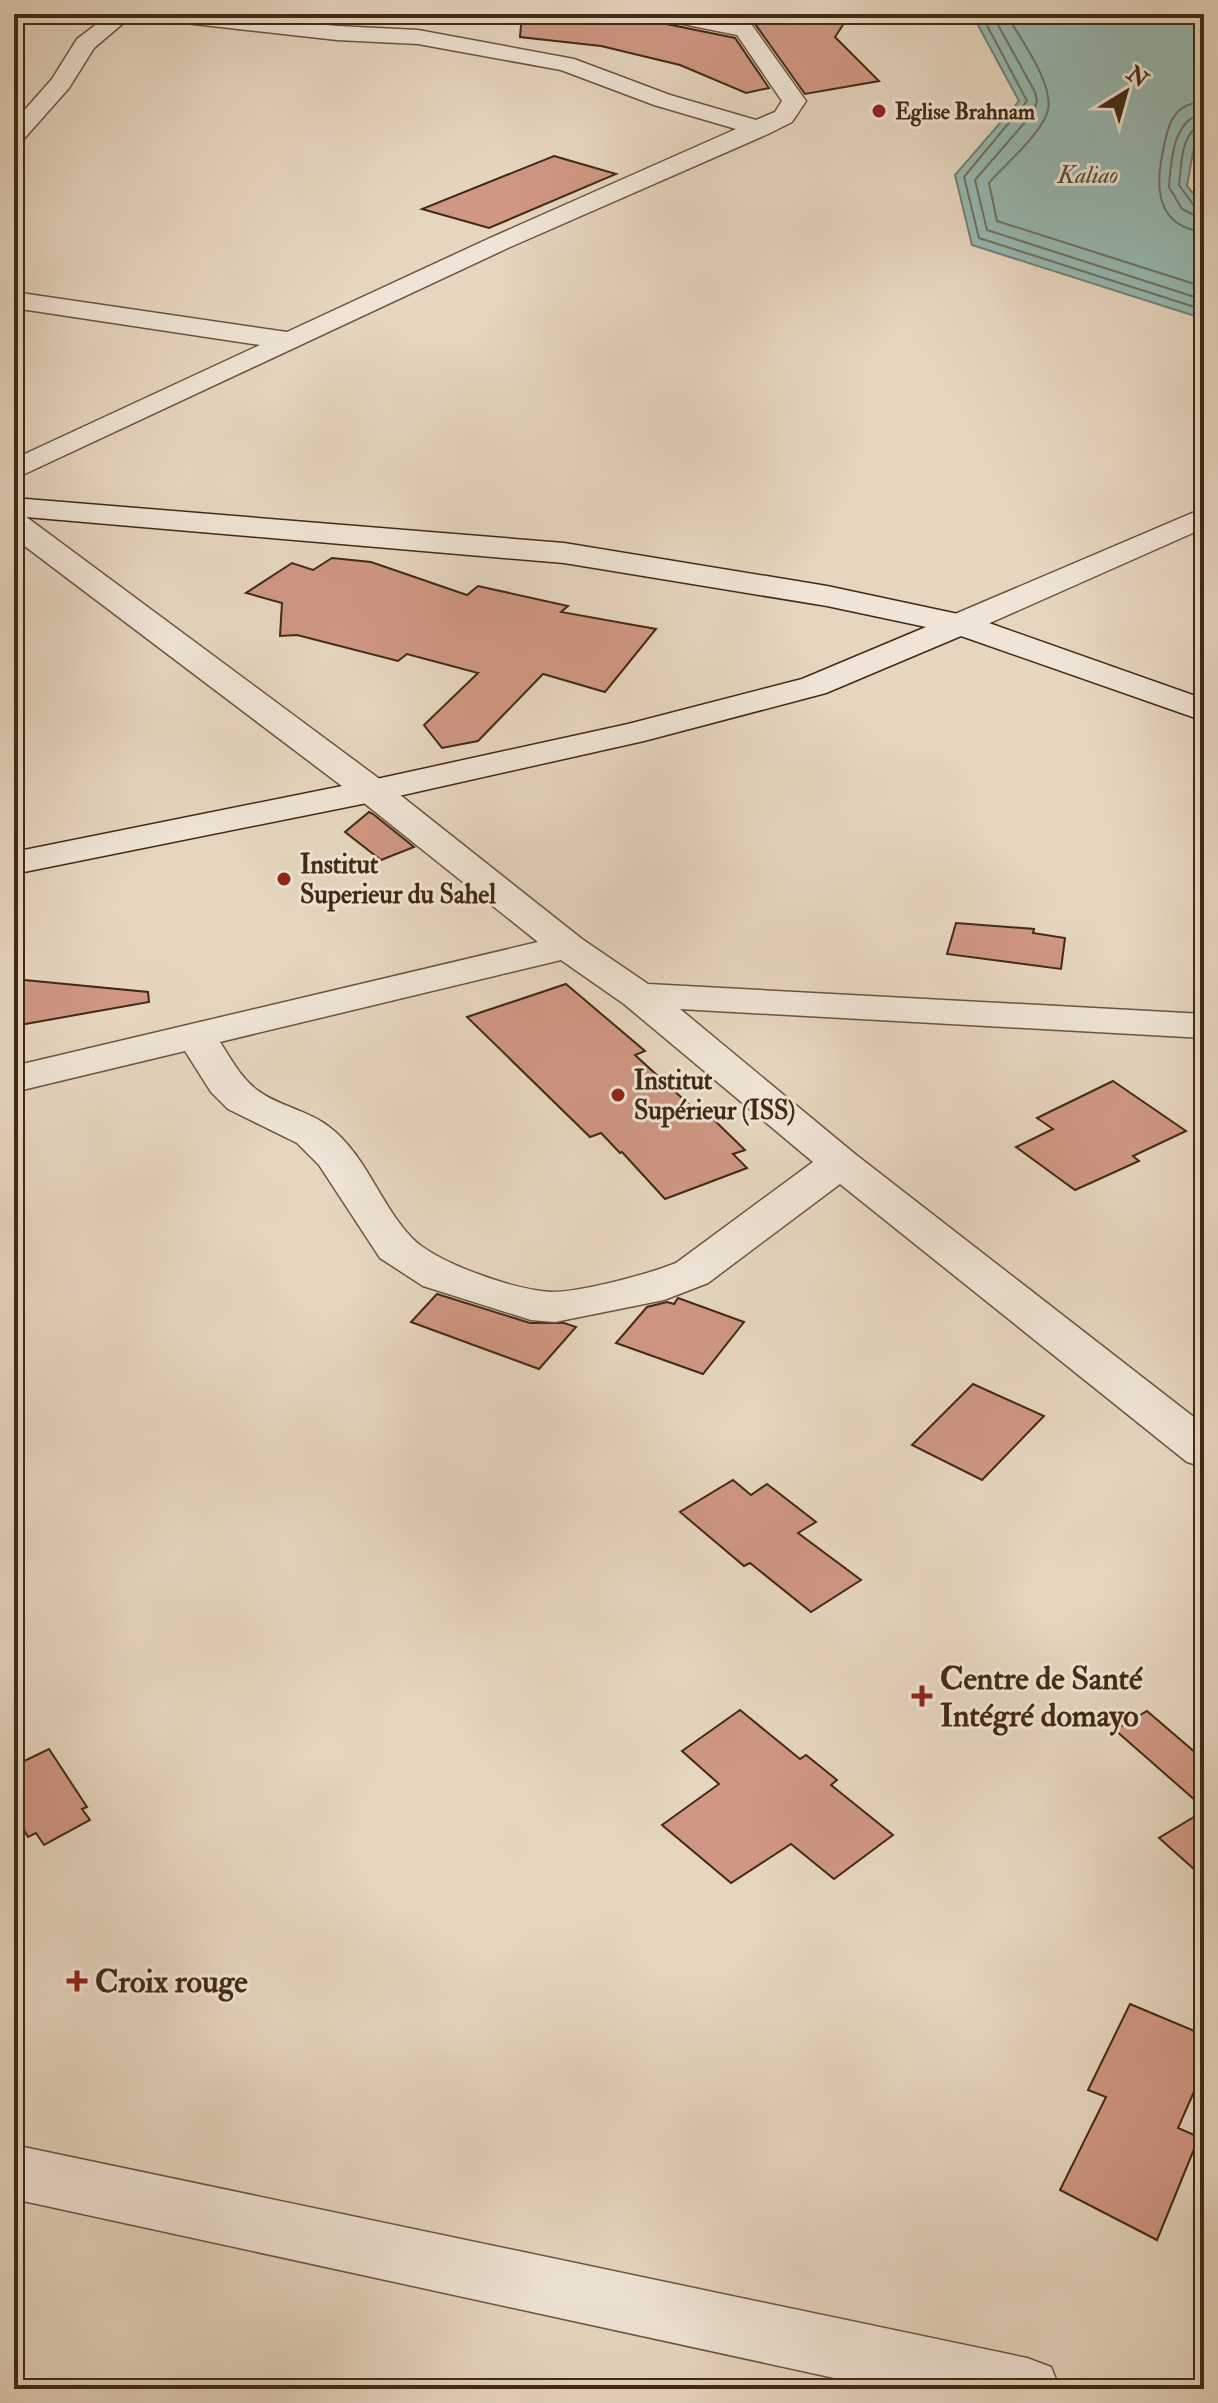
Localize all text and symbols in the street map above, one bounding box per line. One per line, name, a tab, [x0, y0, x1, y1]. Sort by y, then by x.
north arrow	[1086, 52, 1166, 132]
text: N	[1120, 59, 1154, 94]
place label: Eglise Brahnam	[895, 98, 1036, 127]
marker: Eglise Brahnam	[870, 102, 888, 120]
water label: Kaliao	[1057, 160, 1118, 191]
place label: Institut Superieur du Sahel	[300, 849, 496, 912]
marker: Institut Superieur du Sahel	[275, 870, 293, 888]
place label: Institut Supérieur (ISS)	[634, 1065, 795, 1128]
marker: Institut Supérieur (ISS)	[609, 1086, 627, 1104]
place label: Centre de Santé Intégré domayo	[940, 1659, 1143, 1736]
marker: Centre de Santé Intégré domayo	[911, 1685, 933, 1707]
place label: Croix rouge	[95, 1962, 248, 2002]
marker: Croix rouge	[66, 1970, 88, 1992]

